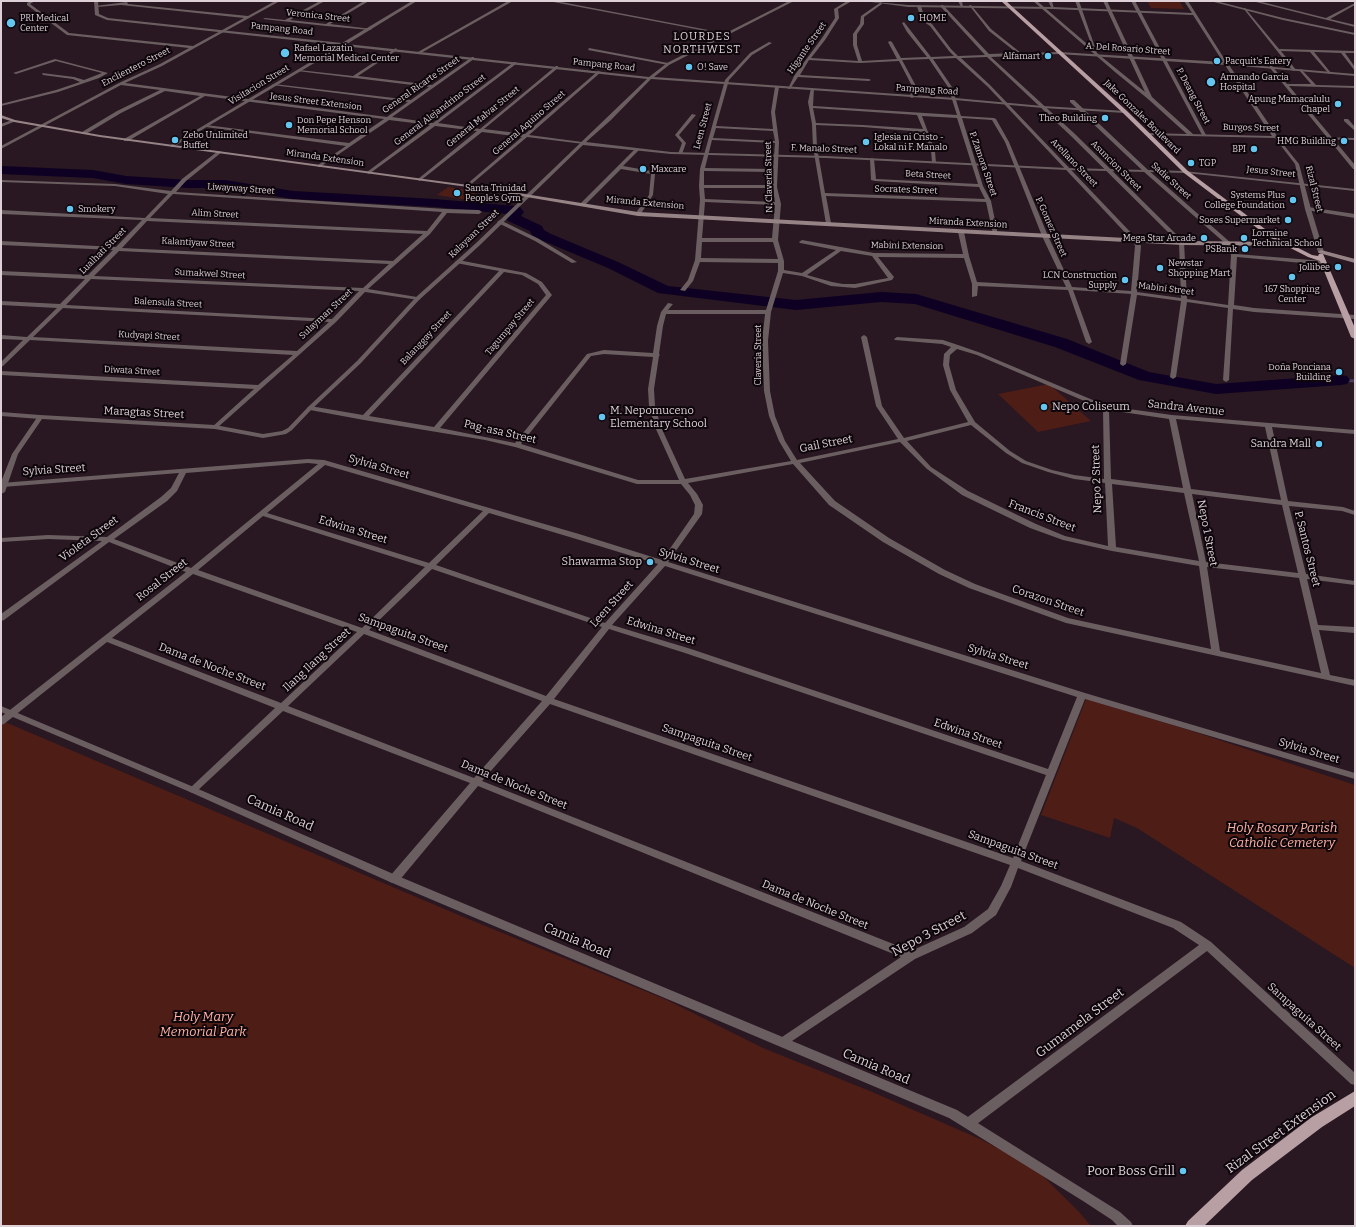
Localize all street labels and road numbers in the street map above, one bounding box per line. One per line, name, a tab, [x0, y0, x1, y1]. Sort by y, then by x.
street label: Veronica Street	[285, 7, 351, 25]
street label: Pampang Road	[250, 20, 314, 38]
street label: Higante Street	[785, 20, 829, 76]
street label: A. Del Rosario Street	[1085, 41, 1171, 57]
street label: Enclientero Street	[100, 45, 172, 89]
street label: General Ricarte Street	[380, 54, 462, 116]
street label: Pampang Road	[572, 56, 636, 74]
street label: Visitacion Street	[227, 63, 291, 107]
street label: P. Deang Street	[1174, 66, 1212, 126]
street label: General Alejandrino Street	[392, 72, 488, 148]
street label: Jake Gonzales Boulevard	[1102, 78, 1182, 156]
street label: Pampang Road	[895, 82, 959, 98]
street label: General Malvar Street	[444, 84, 522, 150]
street label: General Aquino Street	[490, 88, 568, 158]
street label: Jesus Street Extension	[269, 91, 363, 113]
street label: Leen Street	[692, 102, 714, 150]
street label: Burgos Street	[1223, 122, 1279, 134]
street label: P. Zamora Street	[967, 130, 999, 198]
street label: Arellano Street	[1048, 137, 1100, 189]
street label: Asuncion Street	[1088, 138, 1144, 194]
street label: N. Claveria Street	[763, 141, 775, 213]
street label: F. Manalo Street	[791, 142, 857, 156]
street label: Miranda Extension	[285, 147, 365, 169]
street label: Sadie Street	[1149, 160, 1193, 202]
street label: Jesus Street	[1246, 164, 1296, 180]
street label: Rizal Street	[1303, 165, 1325, 213]
street label: Beta Street	[905, 168, 951, 182]
street label: Liwayway Street	[207, 181, 275, 197]
street label: Socrates Street	[874, 184, 938, 196]
street label: Miranda Extension	[605, 194, 685, 212]
street label: P. Gomez Street	[1033, 195, 1069, 259]
street label: Alim Street	[191, 207, 239, 221]
street label: Kalayaan Street	[447, 207, 501, 261]
street label: Miranda Extension	[928, 216, 1008, 230]
street label: Lualhati Street	[77, 225, 129, 277]
street label: Kalantiyaw Street	[161, 236, 235, 250]
street label: Mabini Extension	[871, 240, 943, 252]
street label: Sumakwel Street	[174, 267, 246, 281]
street label: Mabini Street	[1137, 280, 1195, 298]
street label: Sulayman Street	[297, 286, 355, 342]
street label: Balensula Street	[134, 296, 202, 310]
street label: Tagumpay Street	[483, 296, 537, 358]
street label: Balanggay Street	[398, 309, 454, 367]
street label: Claveria Street	[753, 325, 763, 385]
street label: Kudyapi Street	[118, 329, 180, 343]
street label: Diwata Street	[104, 364, 160, 378]
street label: Sandra Avenue	[1147, 397, 1225, 419]
street label: Maragtas Street	[103, 404, 185, 422]
street label: Pag-asa Street	[462, 417, 538, 447]
street label: Gail Street	[798, 432, 854, 456]
street label: Nepo 2 Street	[1089, 444, 1105, 514]
street label: Sylvia Street	[347, 452, 411, 482]
street label: Sylvia Street	[22, 461, 86, 479]
street label: Francis Street	[1007, 497, 1077, 535]
street label: Nepo 1 Street	[1194, 499, 1220, 567]
street label: P. Santos Street	[1291, 510, 1323, 588]
street label: Violeta Street	[57, 513, 121, 565]
street label: Edwina Street	[317, 513, 389, 547]
street label: Sylvia Street	[657, 545, 721, 577]
street label: Rosal Street	[134, 556, 190, 604]
street label: Leen Street	[588, 578, 636, 630]
street label: Corazon Street	[1010, 582, 1086, 620]
street label: Sampaguita Street	[356, 611, 450, 655]
street label: Edwina Street	[625, 614, 697, 648]
street label: Ilang Ilang Street	[281, 625, 353, 695]
street label: Dama de Noche Street	[157, 640, 267, 694]
street label: Sylvia Street	[966, 641, 1030, 673]
street label: Edwina Street	[932, 716, 1004, 752]
street label: Sampaguita Street	[660, 721, 754, 765]
street label: Sylvia Street	[1277, 735, 1341, 767]
street label: Dama de Noche Street	[459, 758, 569, 812]
street label: Camia Road	[244, 791, 316, 835]
street label: Sampaguita Street	[966, 828, 1060, 872]
street label: Dama de Noche Street	[760, 878, 870, 932]
street label: Nepo 3 Street	[889, 908, 969, 960]
street label: Camia Road	[541, 920, 613, 962]
street label: Sampaguita Street	[1264, 980, 1344, 1054]
street label: Gumamela Street	[1033, 985, 1127, 1061]
street label: Camia Road	[840, 1046, 912, 1088]
street label: Rizal Street Extension	[1223, 1087, 1339, 1177]

